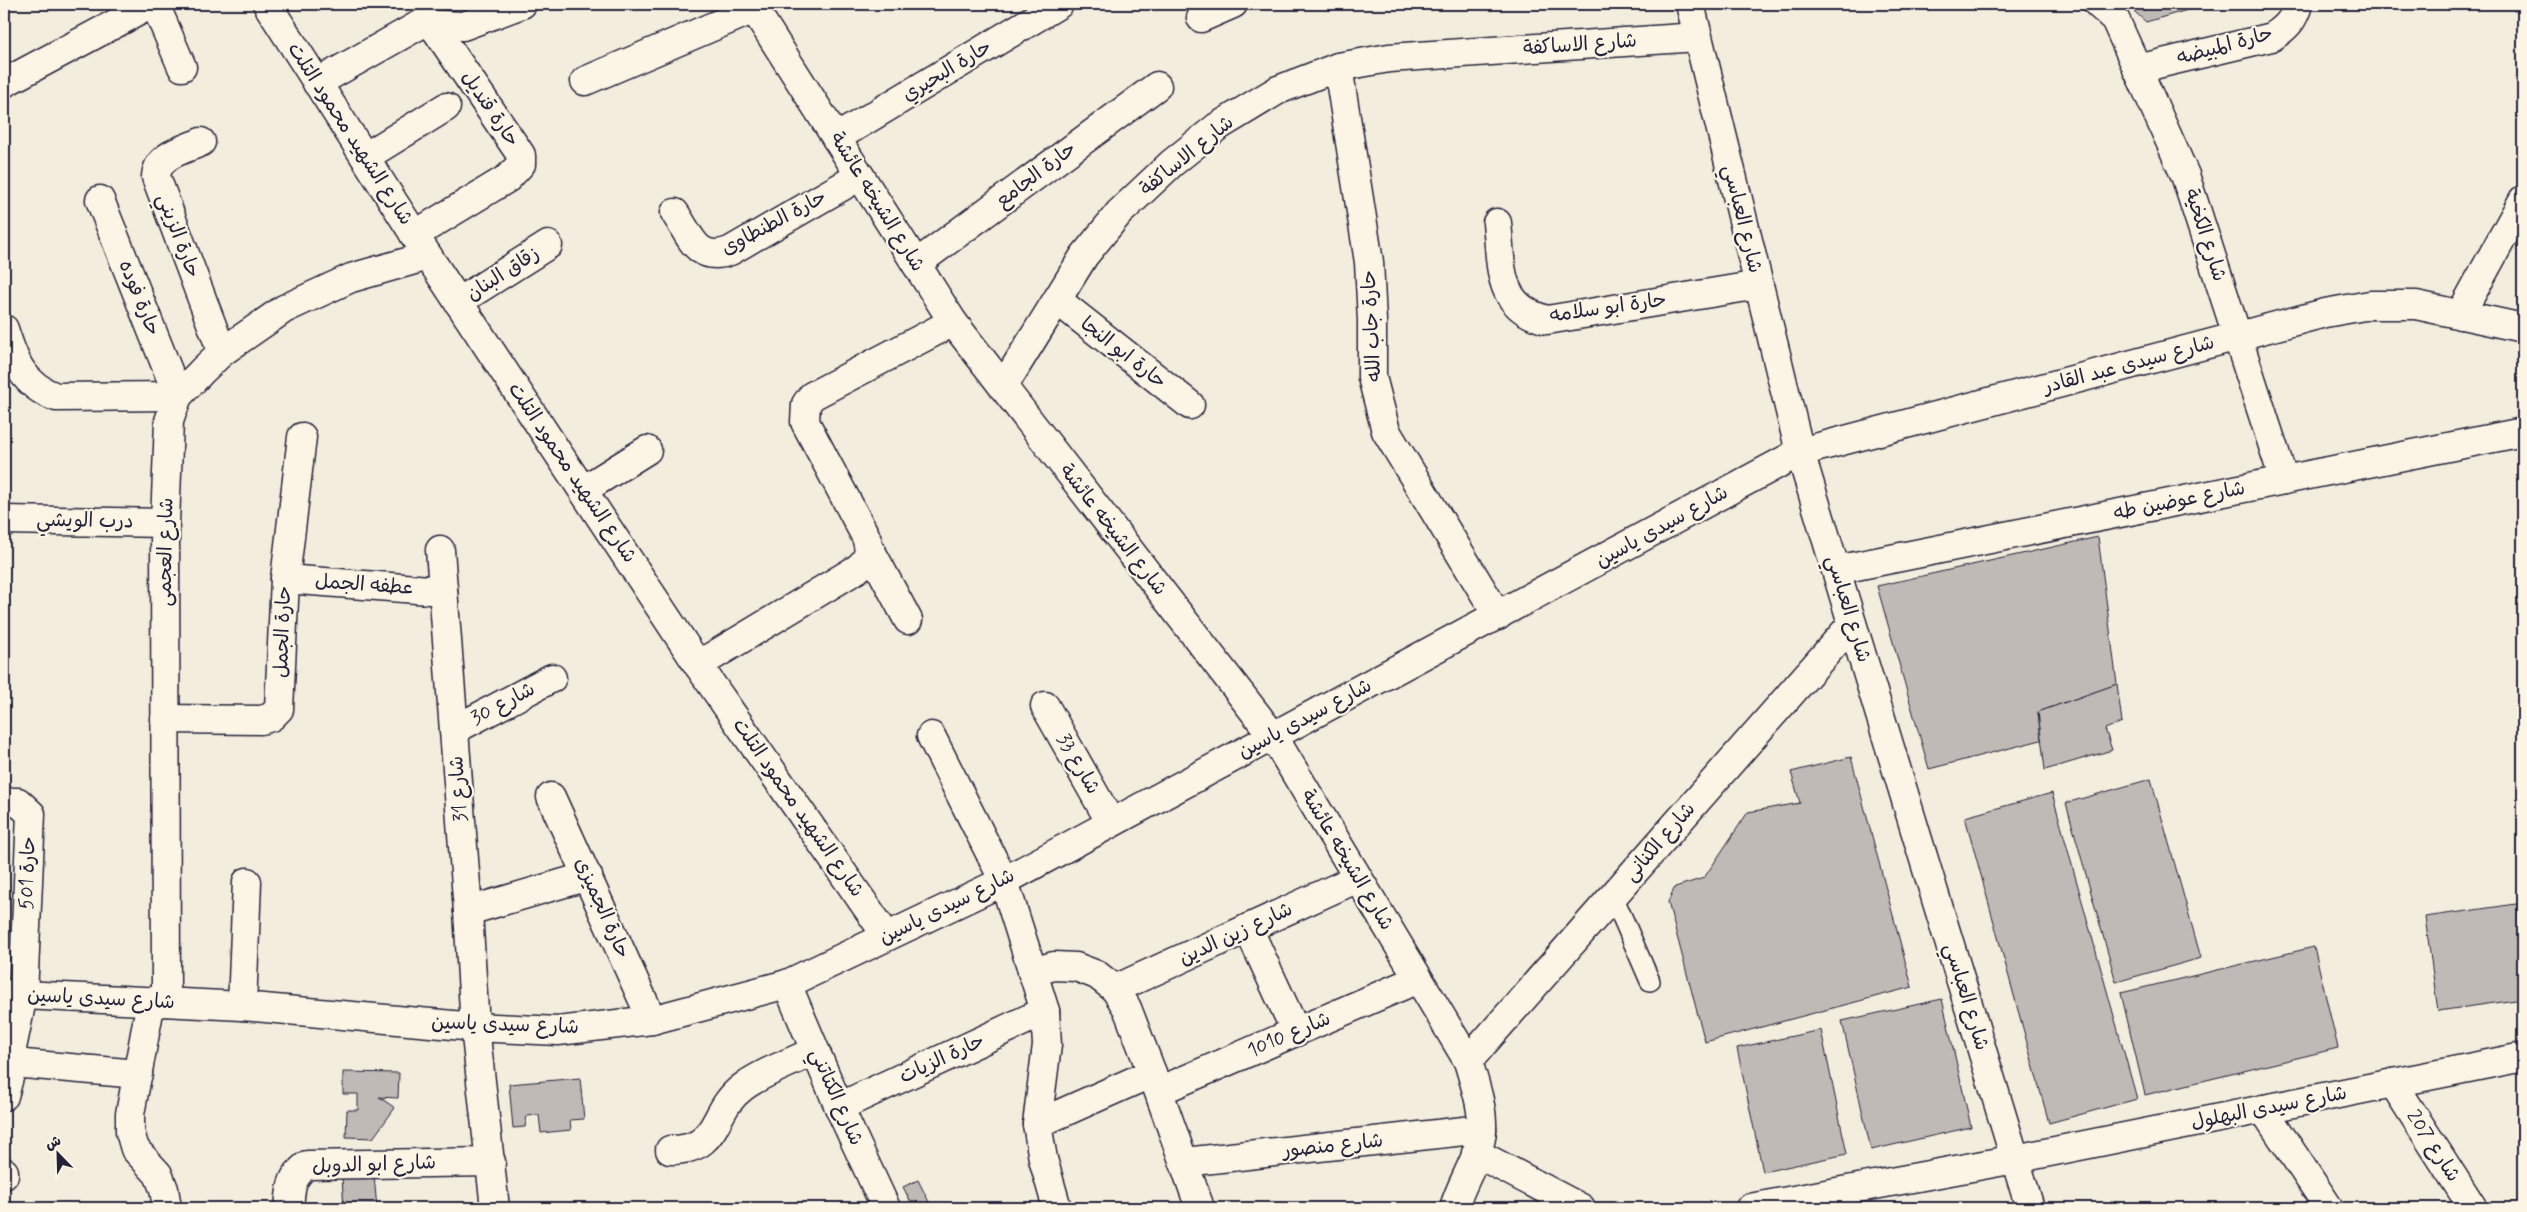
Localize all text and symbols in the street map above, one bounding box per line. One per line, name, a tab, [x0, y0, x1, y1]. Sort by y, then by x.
street label: حارة المبيضه	[2174, 20, 2276, 72]
street label: شارع الاساكفة	[1522, 28, 1638, 62]
street label: حارة البحيري	[897, 34, 997, 108]
street label: شارع الشهيد محمود التلت	[281, 37, 419, 231]
street label: حارة قنديل	[455, 66, 525, 152]
street label: شارع الاساكفة	[1134, 110, 1240, 202]
street label: شارع الشيخه عائشة	[823, 127, 931, 277]
street label: حارة الجامع	[990, 136, 1082, 214]
street label: شارع العباسي	[1713, 162, 1768, 277]
street label: حارة الطنطاوى	[717, 184, 831, 262]
street label: شارع الكخية	[2177, 185, 2233, 285]
street label: حارة الزيني	[147, 190, 206, 283]
street label: زقاق البنان	[461, 240, 545, 308]
street label: حارة فوده	[112, 256, 166, 340]
street label: حارة جاب الله	[1356, 270, 1388, 382]
street label: حارة ابو سلامه	[1548, 286, 1668, 330]
street label: حارة ابو النجا	[1074, 311, 1172, 395]
street label: شارع سيدى عبد القادر	[2039, 329, 2217, 401]
street label: شارع الشهيد محمود التلت	[501, 377, 643, 569]
street label: شارع الشيخه عائشة	[1053, 459, 1173, 601]
street label: شارع عوضين طه	[2111, 475, 2247, 527]
street label: شارع سيدى ياسين	[1591, 479, 1733, 575]
street label: شارع العجمى	[152, 497, 180, 607]
street label: درب الويشي	[36, 507, 134, 538]
street label: شارع العباسي	[1816, 552, 1877, 667]
street label: عطفه الجمل	[314, 568, 414, 602]
street label: حارة الجمل	[268, 585, 298, 679]
street label: شارع سيدى ياسين	[1233, 672, 1377, 766]
street label: شارع 30	[466, 676, 540, 732]
street label: شارع الشهيد محمود التلت	[726, 713, 870, 903]
street label: شارع 33	[1050, 729, 1106, 799]
street label: شارع 31	[443, 755, 475, 823]
street label: شارع الشيخه عائشة	[1294, 784, 1400, 936]
street label: شارع الكنانى	[1618, 797, 1702, 887]
street label: حارة 501	[13, 836, 43, 910]
street label: حارة الجميزى	[568, 853, 636, 963]
street label: شارع سيدى ياسين	[875, 862, 1019, 952]
street label: شارع زين الدين	[1175, 896, 1297, 972]
street label: شارع العباسي	[1934, 940, 1995, 1055]
street label: شارع سيدى ياسين	[26, 982, 176, 1016]
street label: شارع 1010	[1243, 1005, 1335, 1065]
street label: شارع سيدى ياسين	[431, 1009, 579, 1041]
street label: حارة الزيات	[895, 1028, 989, 1090]
street label: شارع الكتاتني	[800, 1044, 869, 1151]
street label: شارع سيدى البهلول	[2189, 1080, 2349, 1136]
street label: شارع 207	[2400, 1105, 2466, 1187]
street label: شارع منصور	[1280, 1127, 1384, 1165]
north arrow	[32, 1130, 82, 1180]
text: ش	[43, 1132, 64, 1154]
street label: شارع ابو الدوبل	[311, 1149, 437, 1181]

